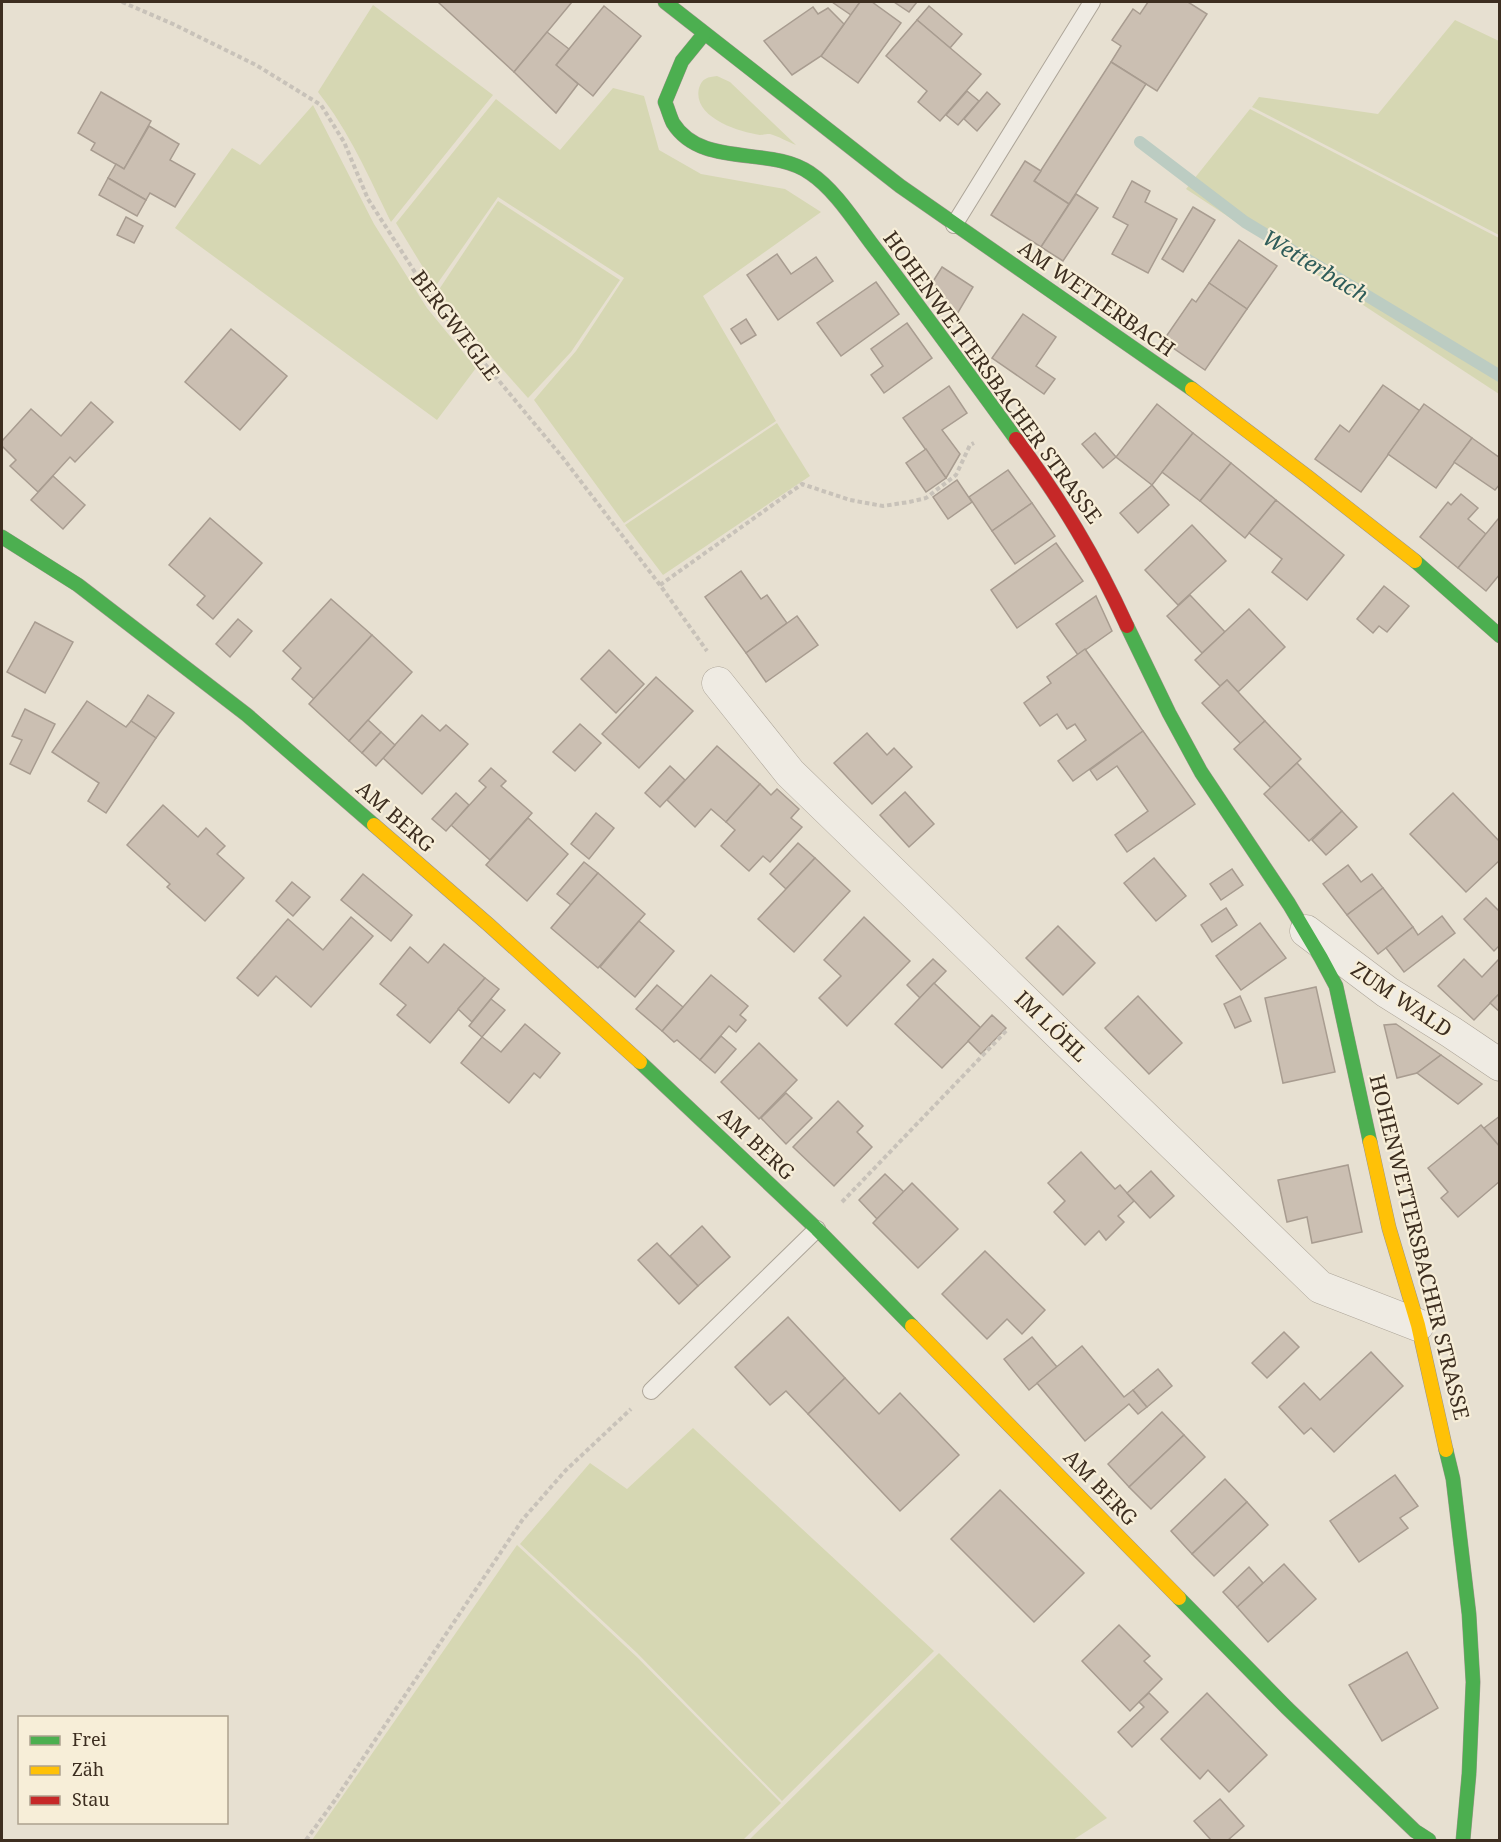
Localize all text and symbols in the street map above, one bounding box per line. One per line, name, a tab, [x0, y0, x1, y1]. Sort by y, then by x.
water label: Wetterbach	[1257, 222, 1375, 308]
street label: HOHENWETTERSBACHER STRASSE	[877, 225, 1109, 529]
street label: AM WETTERBACH	[1013, 234, 1181, 362]
street label: BERGWEGLE	[405, 264, 507, 386]
street label: AM BERG	[351, 774, 441, 858]
street label: ZUM WALD	[1346, 955, 1458, 1043]
street label: IM LÖHL	[1009, 984, 1095, 1068]
street label: HOHENWETTERSBACHER STRASSE	[1363, 1071, 1477, 1423]
street label: AM BERG	[713, 1100, 801, 1186]
street label: AM BERG	[1058, 1443, 1144, 1531]
legend	[18, 1716, 228, 1824]
text: Frei	[72, 1727, 107, 1751]
text: Zäh	[72, 1757, 104, 1781]
text: Stau	[72, 1787, 110, 1811]

